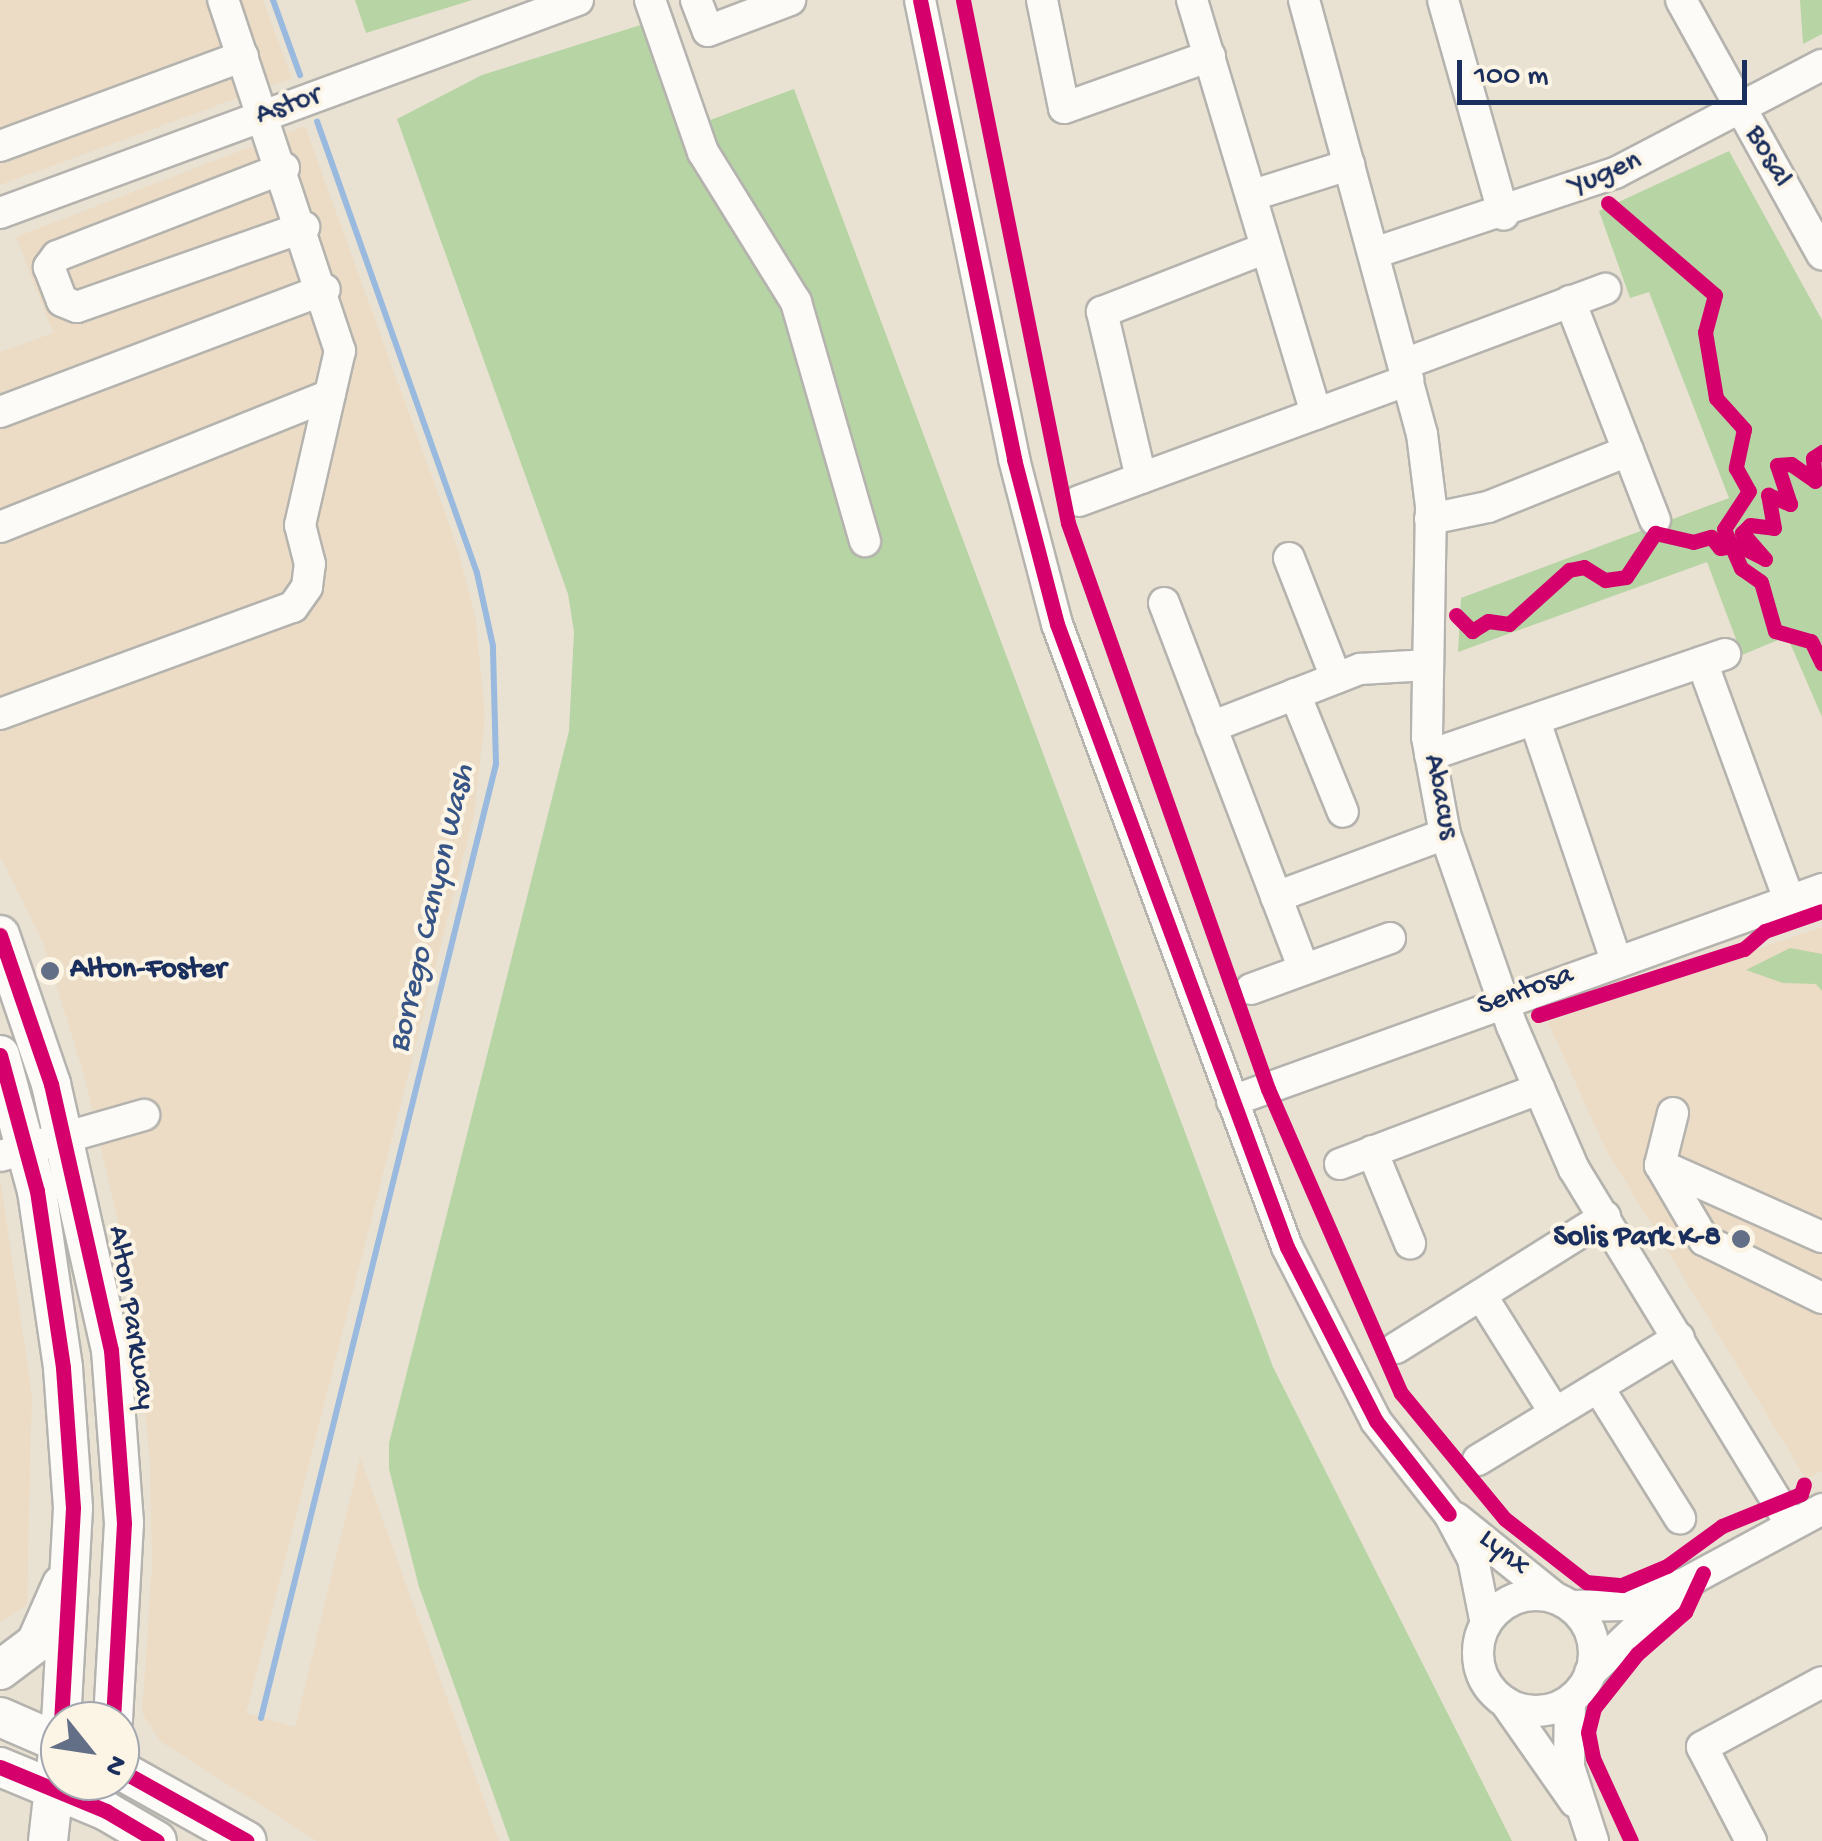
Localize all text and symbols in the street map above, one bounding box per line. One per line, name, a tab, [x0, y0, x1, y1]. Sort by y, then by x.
scale bar	[1462, 40, 1752, 102]
text: 100 m	[1474, 60, 1549, 95]
street label: Astor	[251, 79, 327, 135]
street label: Bosal	[1735, 120, 1799, 194]
street label: Yugen	[1565, 144, 1647, 206]
street label: Abacus	[1413, 751, 1465, 843]
water label: Borrego Canyon Wash	[381, 761, 485, 1057]
place label: Alton-Foster	[70, 953, 226, 989]
street label: Sentosa	[1473, 958, 1579, 1026]
marker: Alton-Foster	[39, 960, 61, 982]
place label: Solis Park K-8	[1554, 1221, 1721, 1257]
street label: Alton Parkway	[98, 1224, 162, 1412]
marker: Solis Park K-8	[1730, 1228, 1752, 1250]
street label: Lynx	[1470, 1522, 1536, 1586]
north arrow	[40, 1701, 140, 1801]
text: N	[96, 1749, 134, 1781]

